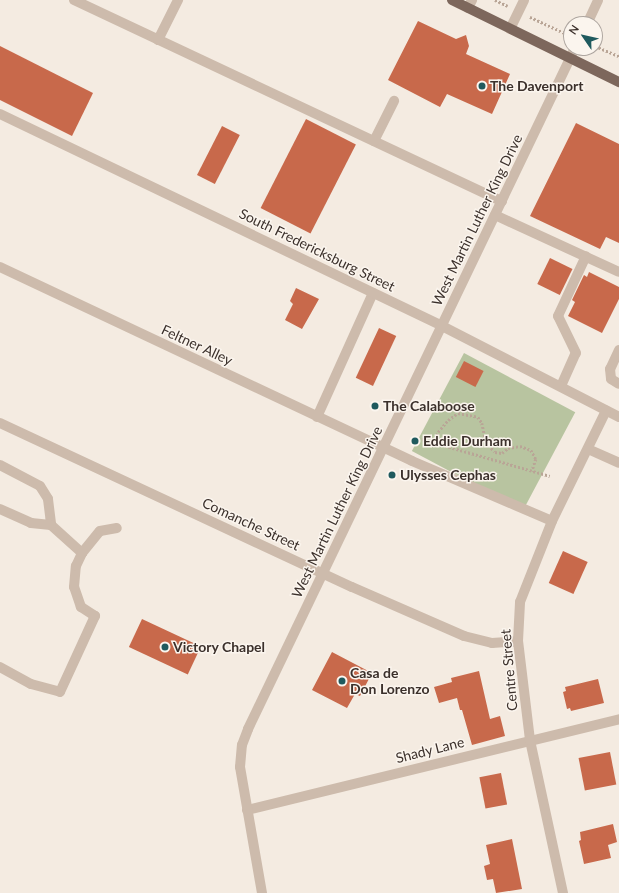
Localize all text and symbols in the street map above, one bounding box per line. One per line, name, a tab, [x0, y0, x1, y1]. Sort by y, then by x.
north arrow	[563, 16, 603, 56]
text: N	[566, 22, 581, 37]
place label: The Davenport	[490, 78, 583, 94]
marker: The Davenport	[477, 81, 487, 91]
street label: West Martin Luther King Drive	[428, 131, 526, 309]
street label: South Fredericksburg Street	[236, 205, 398, 295]
street label: Feltner Alley	[158, 321, 236, 369]
place label: The Calaboose	[383, 398, 475, 414]
marker: The Calaboose	[370, 401, 380, 411]
street label: West Martin Luther King Drive	[288, 423, 386, 601]
place label: Eddie Durham	[423, 433, 512, 449]
marker: Eddie Durham	[410, 436, 420, 446]
place label: Ulysses Cephas	[400, 467, 496, 483]
marker: Ulysses Cephas	[387, 470, 397, 480]
street label: Comanche Street	[200, 494, 302, 554]
street label: Centre Street	[497, 628, 521, 712]
place label: Victory Chapel	[173, 639, 265, 655]
marker: Victory Chapel	[160, 642, 170, 652]
place label: Casa de Don Lorenzo	[350, 665, 430, 698]
marker: Casa de Don Lorenzo	[337, 676, 347, 686]
street label: Shady Lane	[394, 733, 466, 767]

